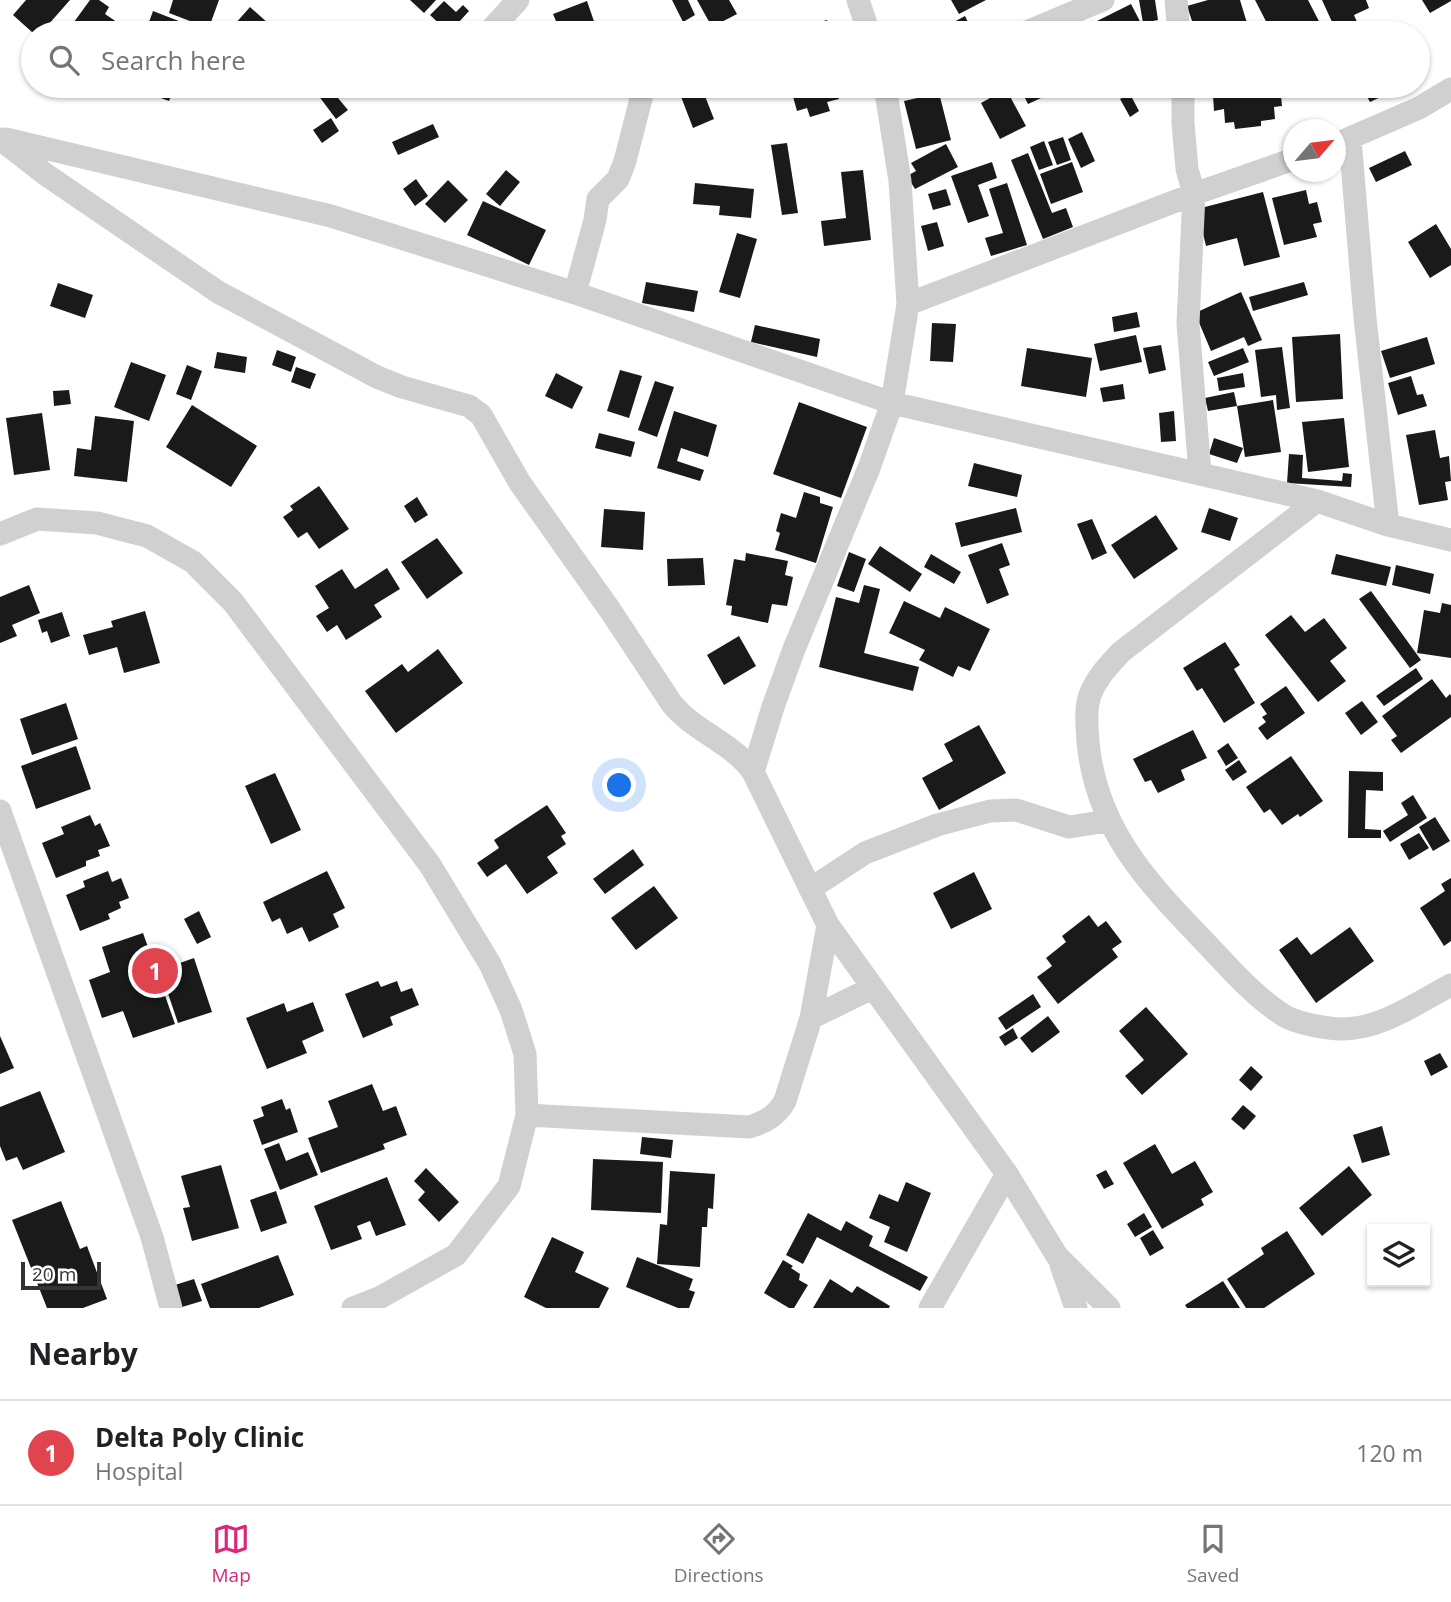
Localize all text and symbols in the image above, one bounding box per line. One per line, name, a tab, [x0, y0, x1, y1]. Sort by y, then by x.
search box	[21, 21, 1430, 98]
icon: search	[45, 41, 83, 79]
text: Search here	[101, 42, 246, 78]
north arrow	[1283, 119, 1346, 182]
your location	[602, 768, 636, 802]
pin: 1	[132, 945, 178, 997]
map controls	[1367, 1224, 1430, 1287]
button: layers	[1367, 1224, 1430, 1287]
scale bar	[21, 1259, 102, 1291]
text: 20 m	[32, 1261, 76, 1287]
text: Nearby	[28, 1333, 138, 1374]
text: Delta Poly Clinic	[95, 1419, 304, 1455]
text: 1	[44, 1437, 58, 1469]
text: 120 m	[1356, 1437, 1423, 1469]
text: Hospital	[95, 1455, 183, 1487]
tab: Map	[212, 1520, 251, 1588]
tab: Directions	[674, 1520, 764, 1588]
tab: Saved	[1187, 1520, 1239, 1588]

